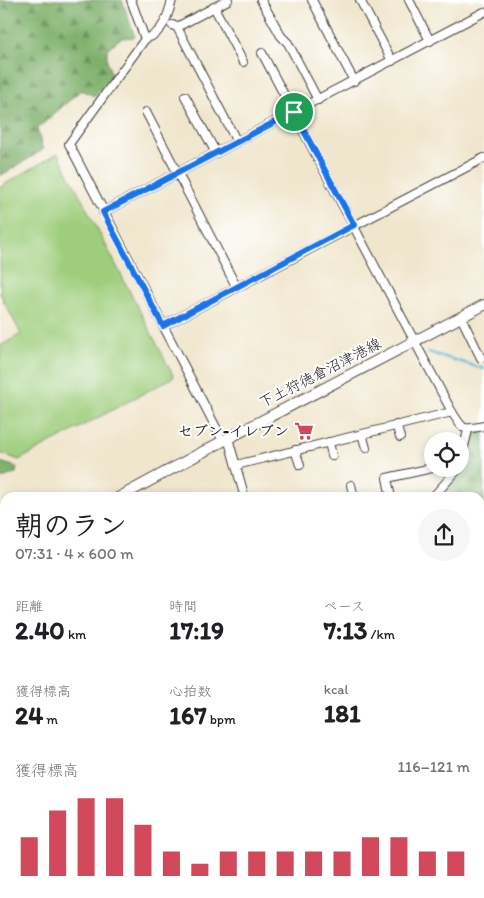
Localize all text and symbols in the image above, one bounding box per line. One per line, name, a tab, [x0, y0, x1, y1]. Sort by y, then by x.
pin	[273, 91, 315, 133]
icon: arrive	[280, 98, 308, 126]
street label: 下土狩徳倉沼津港線	[256, 334, 384, 412]
supermarket icon: セブン-イレブン	[293, 420, 315, 442]
place label: セブン-イレブン	[178, 422, 289, 440]
map controls	[424, 432, 469, 477]
button: locate	[424, 432, 469, 477]
text: 朝のラン	[15, 508, 127, 542]
button: share	[418, 509, 470, 561]
text: 07:31 · 4 × 600 m	[15, 544, 134, 563]
text: 距離	[15, 598, 43, 615]
text: 時間	[169, 598, 197, 615]
text: ペース	[324, 598, 365, 615]
text: 2.40	[15, 615, 65, 645]
text: 17:19	[169, 615, 224, 645]
text: 7:13	[324, 615, 367, 645]
text: km	[65, 626, 86, 643]
text: /km	[367, 626, 395, 643]
text: kcal	[324, 681, 349, 698]
text: 獲得標高	[15, 683, 71, 700]
text: 心拍数	[169, 683, 211, 700]
text: 181	[324, 698, 361, 728]
text: 24	[15, 700, 43, 730]
text: 167	[169, 700, 207, 730]
text: m	[43, 711, 58, 728]
text: bpm	[207, 711, 236, 728]
text: 116–121 m	[397, 757, 470, 776]
text: 獲得標高	[15, 761, 79, 780]

